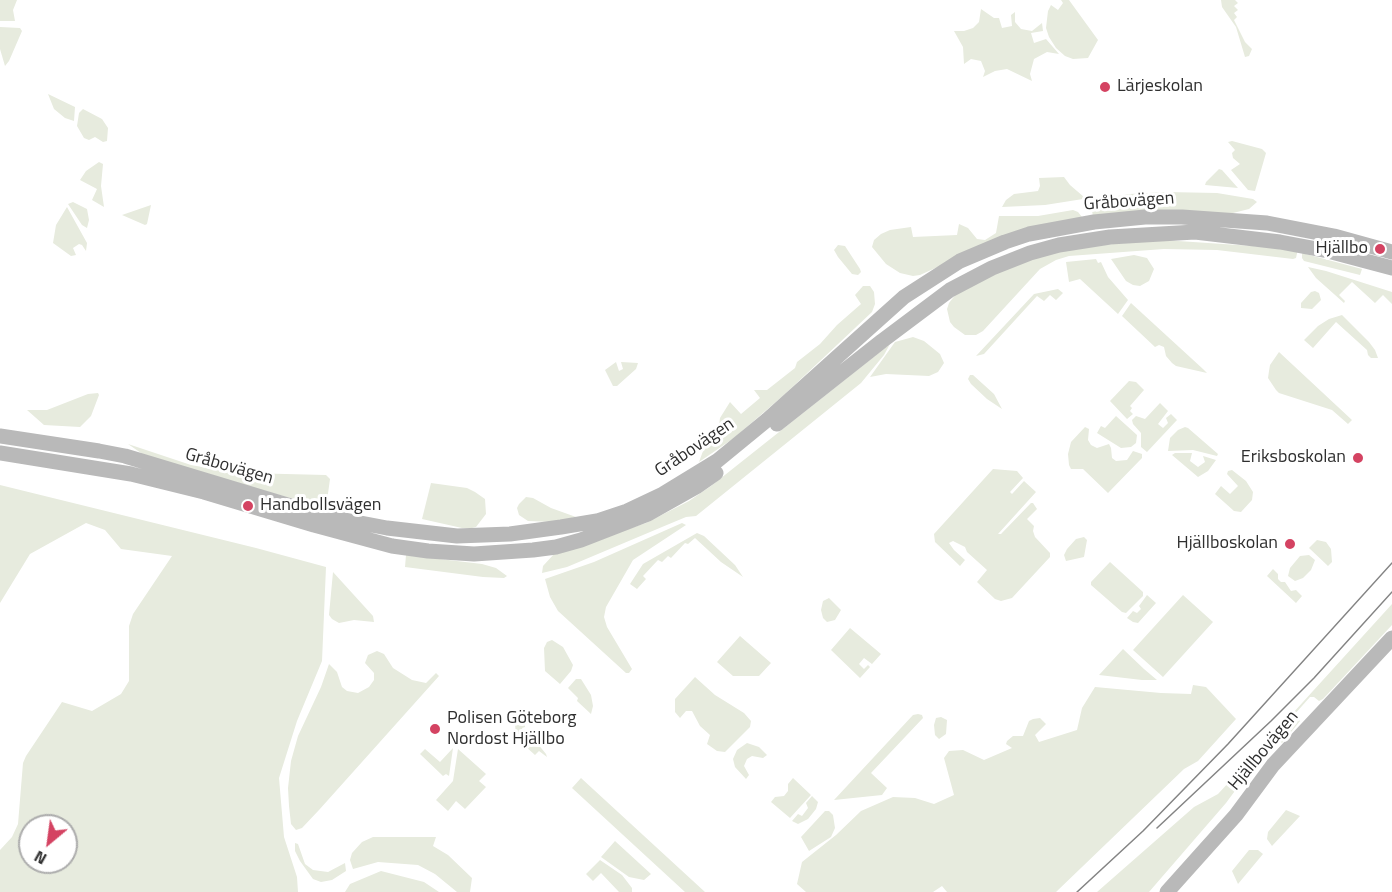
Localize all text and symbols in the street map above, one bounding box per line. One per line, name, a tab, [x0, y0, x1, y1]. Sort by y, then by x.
place label: Lärjeskolan	[1117, 76, 1203, 98]
marker: Lärjeskolan	[1098, 80, 1112, 94]
street label: Gråbovägen	[1083, 188, 1175, 216]
place label: Hjällbo	[1316, 238, 1368, 260]
marker: Hjällbo	[1373, 242, 1387, 256]
street label: Gråbovägen	[651, 414, 739, 482]
street label: Gråbovägen	[182, 444, 276, 490]
place label: Eriksboskolan	[1241, 447, 1346, 469]
marker: Eriksboskolan	[1351, 451, 1365, 465]
place label: Handbollsvägen	[260, 495, 381, 517]
marker: Handbollsvägen	[241, 499, 255, 513]
place label: Hjällboskolan	[1176, 533, 1278, 555]
marker: Hjällboskolan	[1283, 537, 1297, 551]
street label: Hjällbovägen	[1224, 707, 1304, 795]
place label: Polisen Göteborg Nordost Hjällbo	[447, 708, 577, 750]
marker: Polisen Göteborg Nordost Hjällbo	[428, 722, 442, 736]
north arrow	[18, 814, 78, 874]
text: N	[30, 845, 51, 871]

